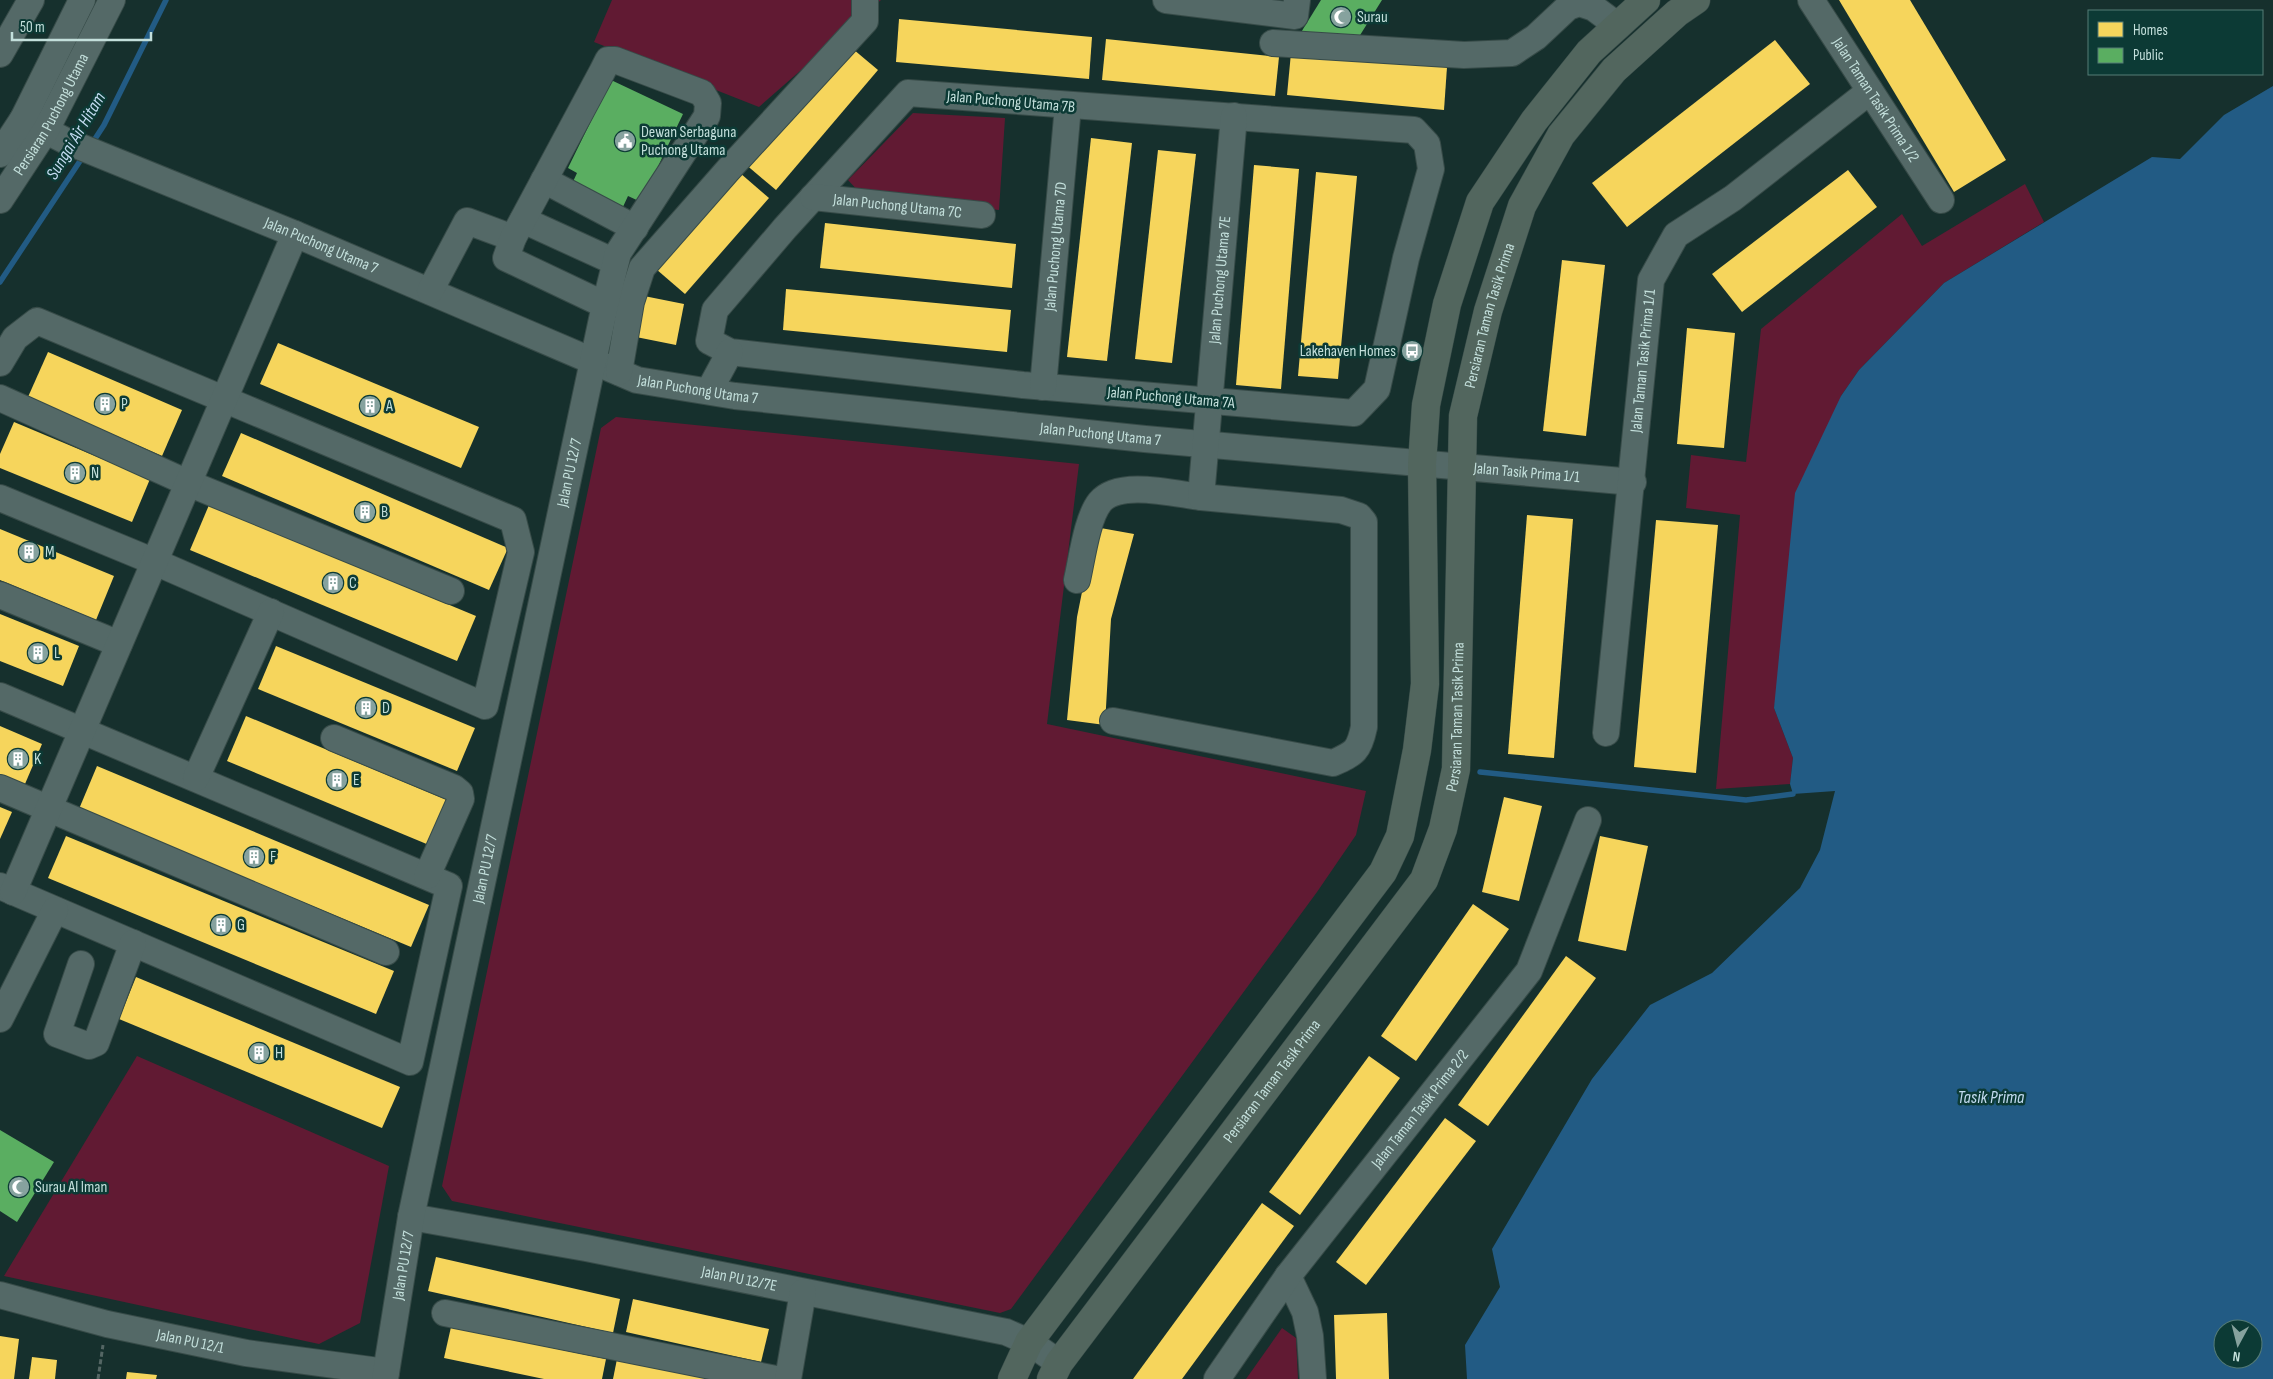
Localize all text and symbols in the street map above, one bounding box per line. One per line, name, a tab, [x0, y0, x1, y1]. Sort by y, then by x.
mosque icon: Surau	[1329, 5, 1353, 29]
place label: Surau	[1357, 8, 1388, 27]
scale bar	[12, 10, 151, 42]
legend	[2088, 10, 2263, 75]
text: 50 m	[20, 18, 45, 37]
text: Homes	[2133, 21, 2168, 40]
street label: Jalan Taman Tasik Prima 1/2	[1828, 33, 1923, 166]
text: Public	[2133, 46, 2164, 65]
street label: Persiaran Puchong Utama	[9, 50, 93, 179]
street label: Jalan Puchong Utama 7B	[945, 87, 1076, 117]
water label: Sungai Air Hitam	[42, 89, 110, 183]
place label: Dewan Serbaguna Puchong Utama	[641, 123, 736, 160]
public building icon: Dewan Serbaguna Puchong Utama	[613, 129, 637, 153]
street label: Jalan Puchong Utama 7D	[1040, 181, 1071, 313]
street label: Jalan Puchong Utama 7C	[831, 190, 963, 222]
street label: Jalan Puchong Utama 7	[261, 213, 381, 278]
street label: Jalan Puchong Utama 7E	[1205, 215, 1235, 346]
street label: Persiaran Taman Tasik Prima	[1460, 241, 1519, 390]
street label: Jalan Taman Tasik Prima 1/1	[1626, 288, 1660, 434]
bus stop icon: Lakehaven Homes	[1400, 339, 1424, 363]
place label: Lakehaven Homes	[1300, 342, 1396, 361]
street label: Jalan Puchong Utama 7	[635, 371, 760, 408]
street label: Jalan Puchong Utama 7A	[1105, 383, 1236, 413]
building icon: P	[93, 392, 117, 416]
building icon: A	[358, 394, 382, 418]
place label: P	[121, 395, 128, 414]
place label: A	[385, 397, 393, 416]
street label: Jalan Puchong Utama 7	[1038, 418, 1162, 450]
street label: Jalan PU 12/7	[553, 436, 586, 510]
street label: Jalan Tasik Prima 1/1	[1472, 458, 1581, 487]
building icon: N	[63, 461, 87, 485]
place label: N	[91, 464, 99, 483]
building icon: B	[353, 500, 377, 524]
place label: B	[381, 503, 388, 522]
building icon: M	[17, 540, 41, 564]
place label: M	[45, 543, 55, 562]
building icon: C	[321, 571, 345, 595]
place label: C	[349, 574, 357, 593]
building icon: L	[26, 641, 50, 665]
street label: Persiaran Taman Tasik Prima	[1442, 642, 1468, 793]
place label: L	[54, 644, 60, 663]
building icon: D	[354, 696, 378, 720]
place label: D	[382, 699, 390, 718]
building icon: K	[6, 747, 30, 771]
place label: K	[34, 750, 42, 769]
building icon: E	[325, 768, 349, 792]
place label: E	[353, 771, 360, 790]
street label: Jalan PU 12/7	[468, 832, 502, 906]
building icon: F	[242, 845, 266, 869]
place label: F	[270, 848, 276, 867]
building icon: G	[209, 913, 233, 937]
place label: G	[237, 916, 245, 935]
street label: Persiaran Taman Tasik Prima	[1219, 1016, 1325, 1147]
building icon: H	[247, 1041, 271, 1065]
place label: H	[275, 1044, 283, 1063]
street label: Jalan Taman Tasik Prima 2/2	[1367, 1046, 1473, 1173]
water label: Tasik Prima	[1958, 1087, 2025, 1108]
mosque icon: Surau Al Iman	[7, 1175, 31, 1199]
place label: Surau Al Iman	[35, 1178, 107, 1197]
street label: Jalan PU 12/7	[388, 1229, 418, 1302]
street label: Jalan PU 12/7E	[699, 1262, 779, 1295]
north arrow	[2213, 1319, 2263, 1369]
street label: Jalan PU 12/1	[154, 1325, 226, 1358]
text: N	[2232, 1348, 2241, 1365]

